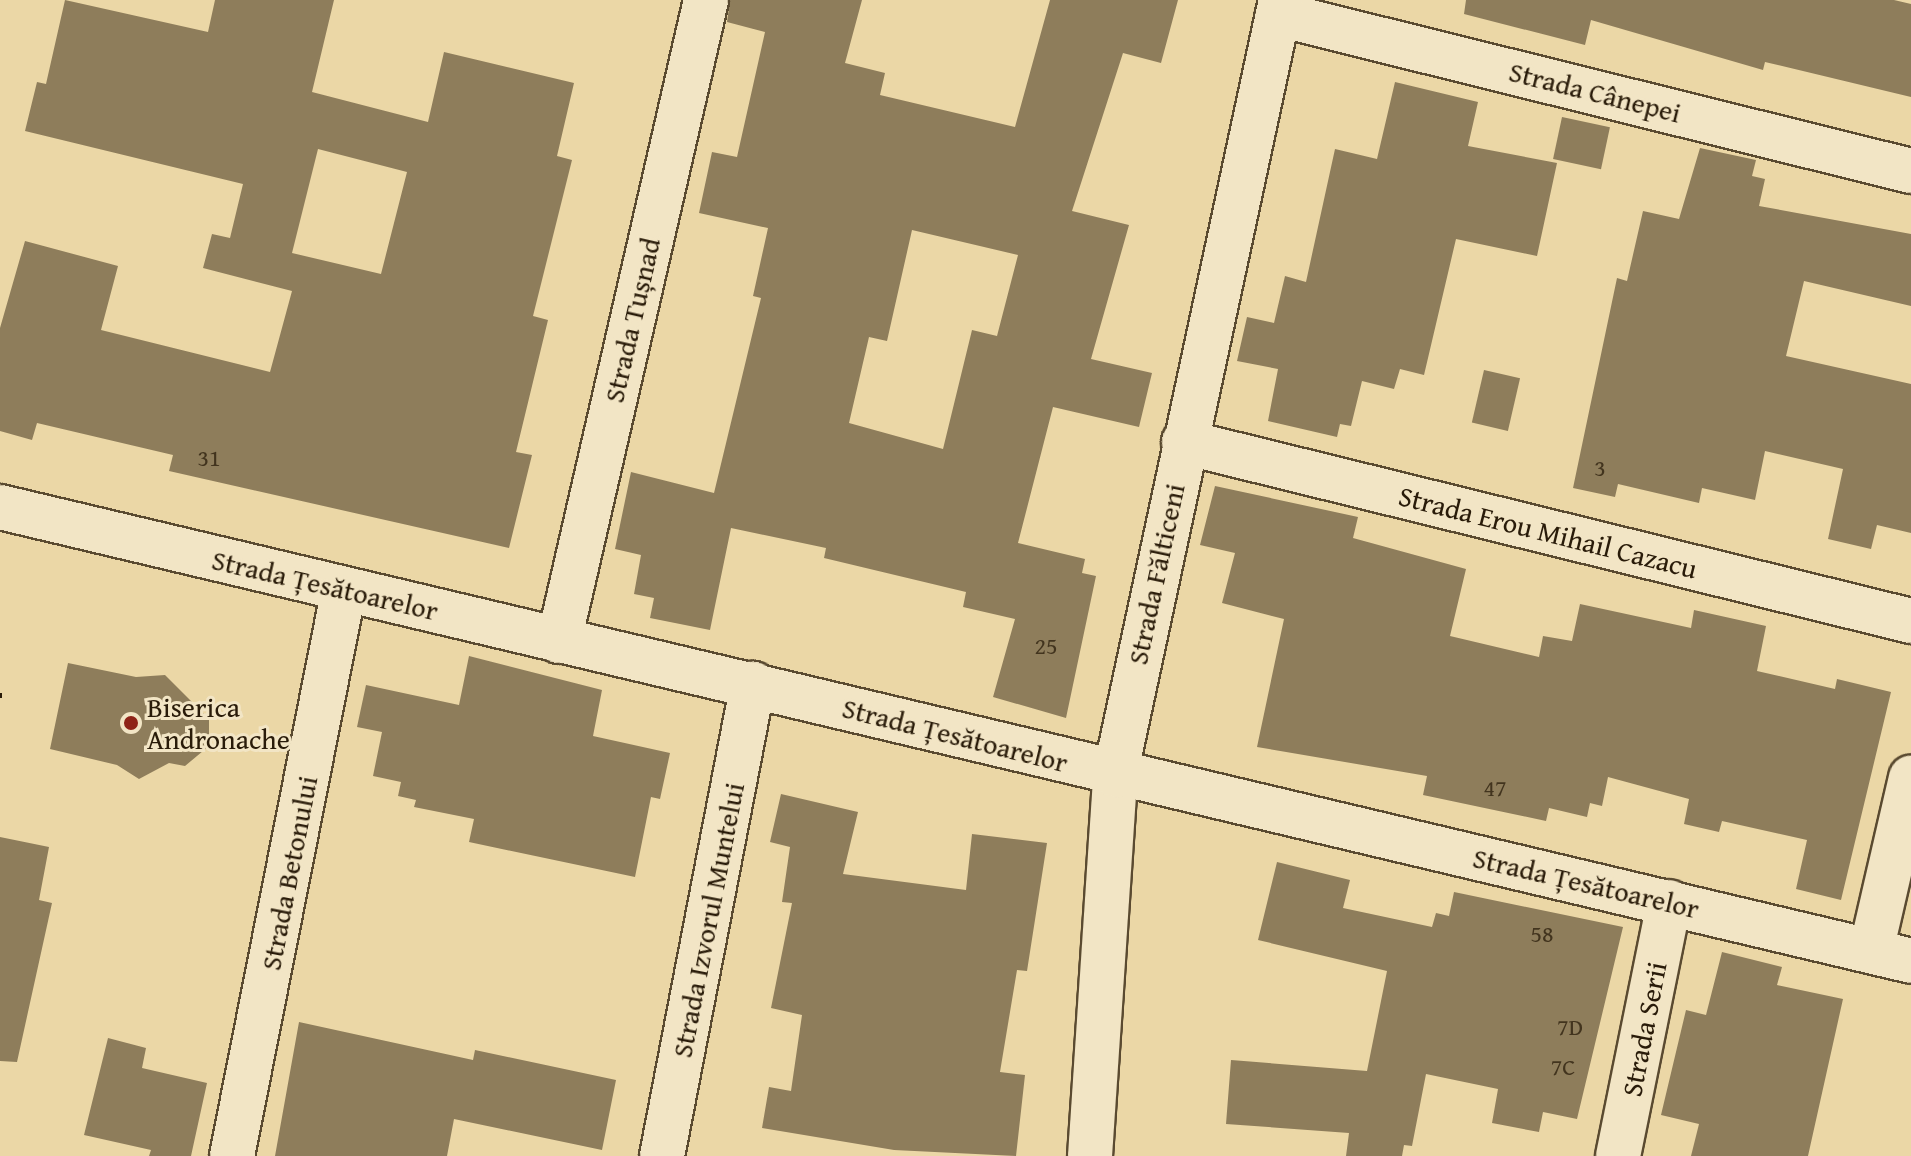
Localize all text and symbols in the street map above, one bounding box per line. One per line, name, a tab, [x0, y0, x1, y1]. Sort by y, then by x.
street label: Strada Cânepei	[1506, 54, 1684, 130]
street label: Strada Tușnad	[597, 234, 667, 406]
house number: 31	[197, 444, 221, 472]
house number: 3	[1594, 454, 1606, 482]
street label: Strada Erou Mihail Cazacu	[1395, 479, 1701, 585]
street label: Strada Fălticeni	[1120, 480, 1192, 668]
street label: Strada Țesătoarelor	[209, 543, 441, 627]
house number: 25	[1034, 632, 1058, 660]
place label: Biserica Andronache	[147, 690, 290, 756]
street label: Strada Țesătoarelor	[839, 691, 1071, 779]
marker: Biserica Andronache	[122, 714, 140, 732]
street label: Strada Betonului	[254, 773, 324, 973]
house number: 47	[1483, 774, 1507, 802]
street label: Strada Izvorul Muntelui	[665, 780, 751, 1060]
street label: Strada Țesătoarelor	[1470, 841, 1702, 925]
house number: 58	[1530, 920, 1554, 948]
street label: Strada Serii	[1614, 959, 1674, 1099]
house number: 7D	[1557, 1013, 1583, 1041]
house number: 7C	[1551, 1053, 1575, 1081]

